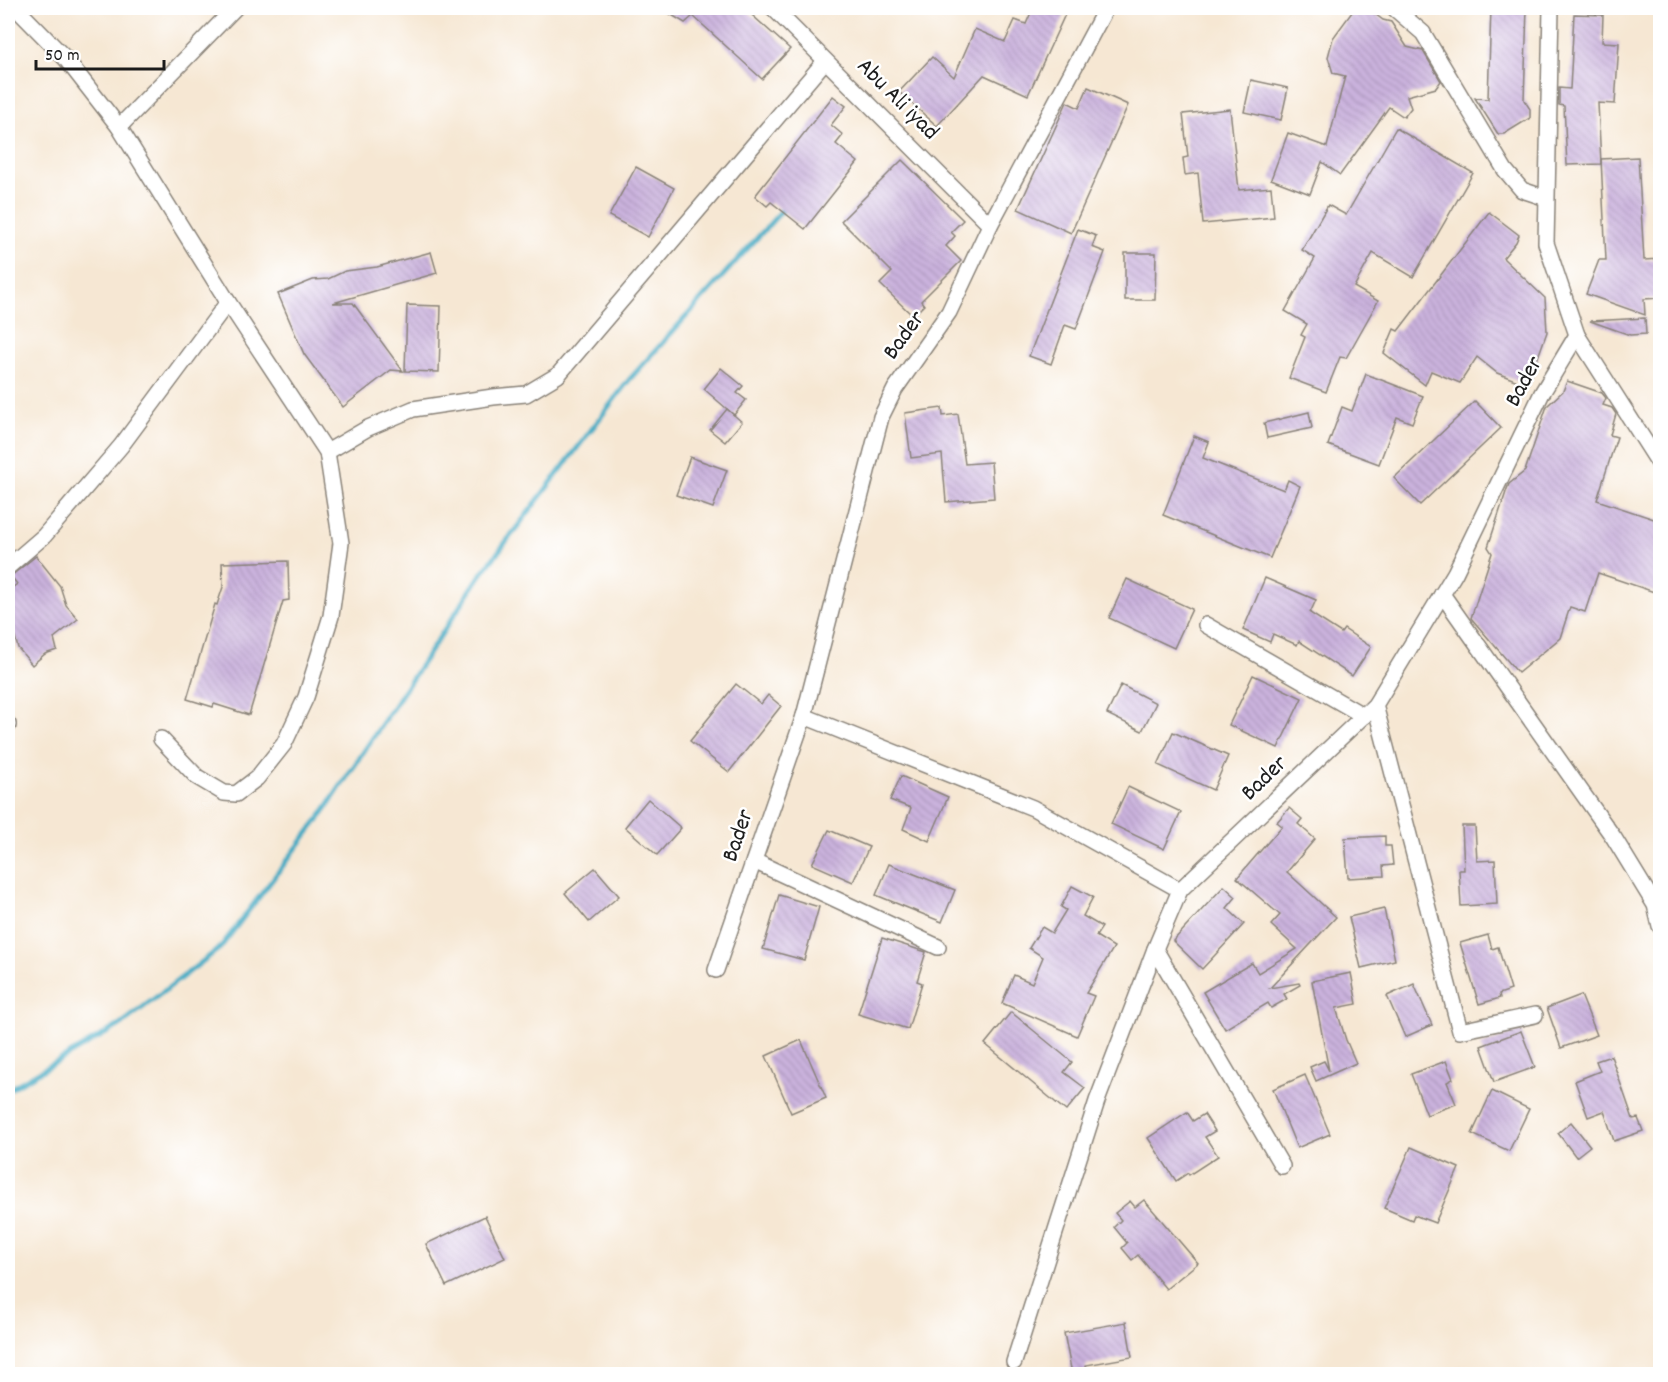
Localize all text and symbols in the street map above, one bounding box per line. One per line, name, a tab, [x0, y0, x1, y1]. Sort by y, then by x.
scale bar	[36, 33, 164, 71]
text: 50 m	[45, 44, 80, 69]
street label: Abu Ali iyad	[848, 51, 946, 149]
street label: Bader	[876, 304, 934, 368]
street label: Bader	[1497, 350, 1553, 414]
street label: Bader	[1234, 748, 1296, 810]
street label: Bader	[714, 805, 764, 867]

